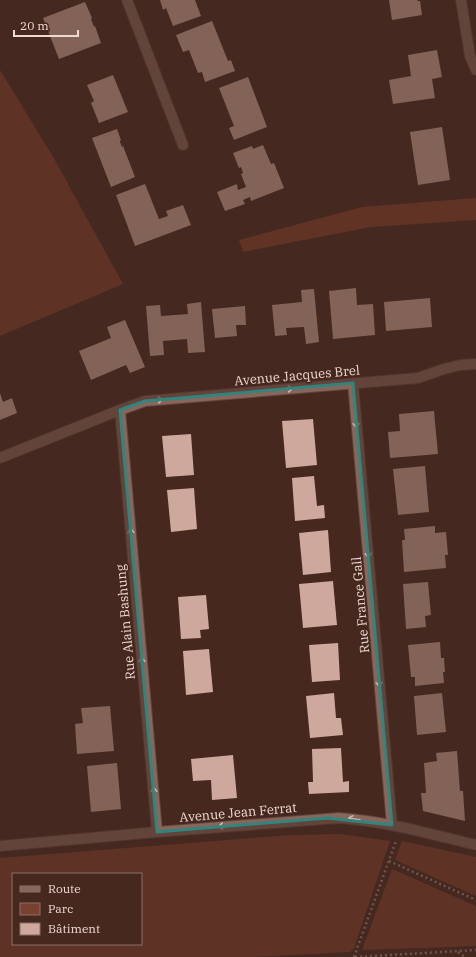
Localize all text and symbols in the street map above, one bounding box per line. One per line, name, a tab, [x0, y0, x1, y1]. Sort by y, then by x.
scale bar	[14, 12, 78, 38]
text: 20 m	[20, 18, 49, 33]
street label: Avenue Jacques Brel	[234, 362, 361, 389]
one-way arrow	[280, 386, 293, 393]
one-way arrow	[150, 397, 163, 404]
one-way arrow	[353, 415, 360, 428]
one-way arrow	[127, 528, 134, 541]
one-way arrow	[364, 545, 372, 558]
street label: Rue France Gall	[348, 556, 373, 654]
street label: Rue Alain Bashung	[112, 564, 139, 680]
one-way arrow	[139, 657, 146, 670]
one-way arrow	[376, 674, 383, 687]
one-way arrow	[150, 787, 157, 800]
street label: Avenue Jean Ferrat	[179, 799, 298, 826]
one-way arrow	[348, 815, 361, 823]
one-way arrow	[218, 823, 231, 830]
legend	[12, 873, 142, 945]
text: Route	[48, 881, 81, 896]
text: Parc	[48, 901, 73, 916]
text: Bâtiment	[48, 921, 100, 936]

